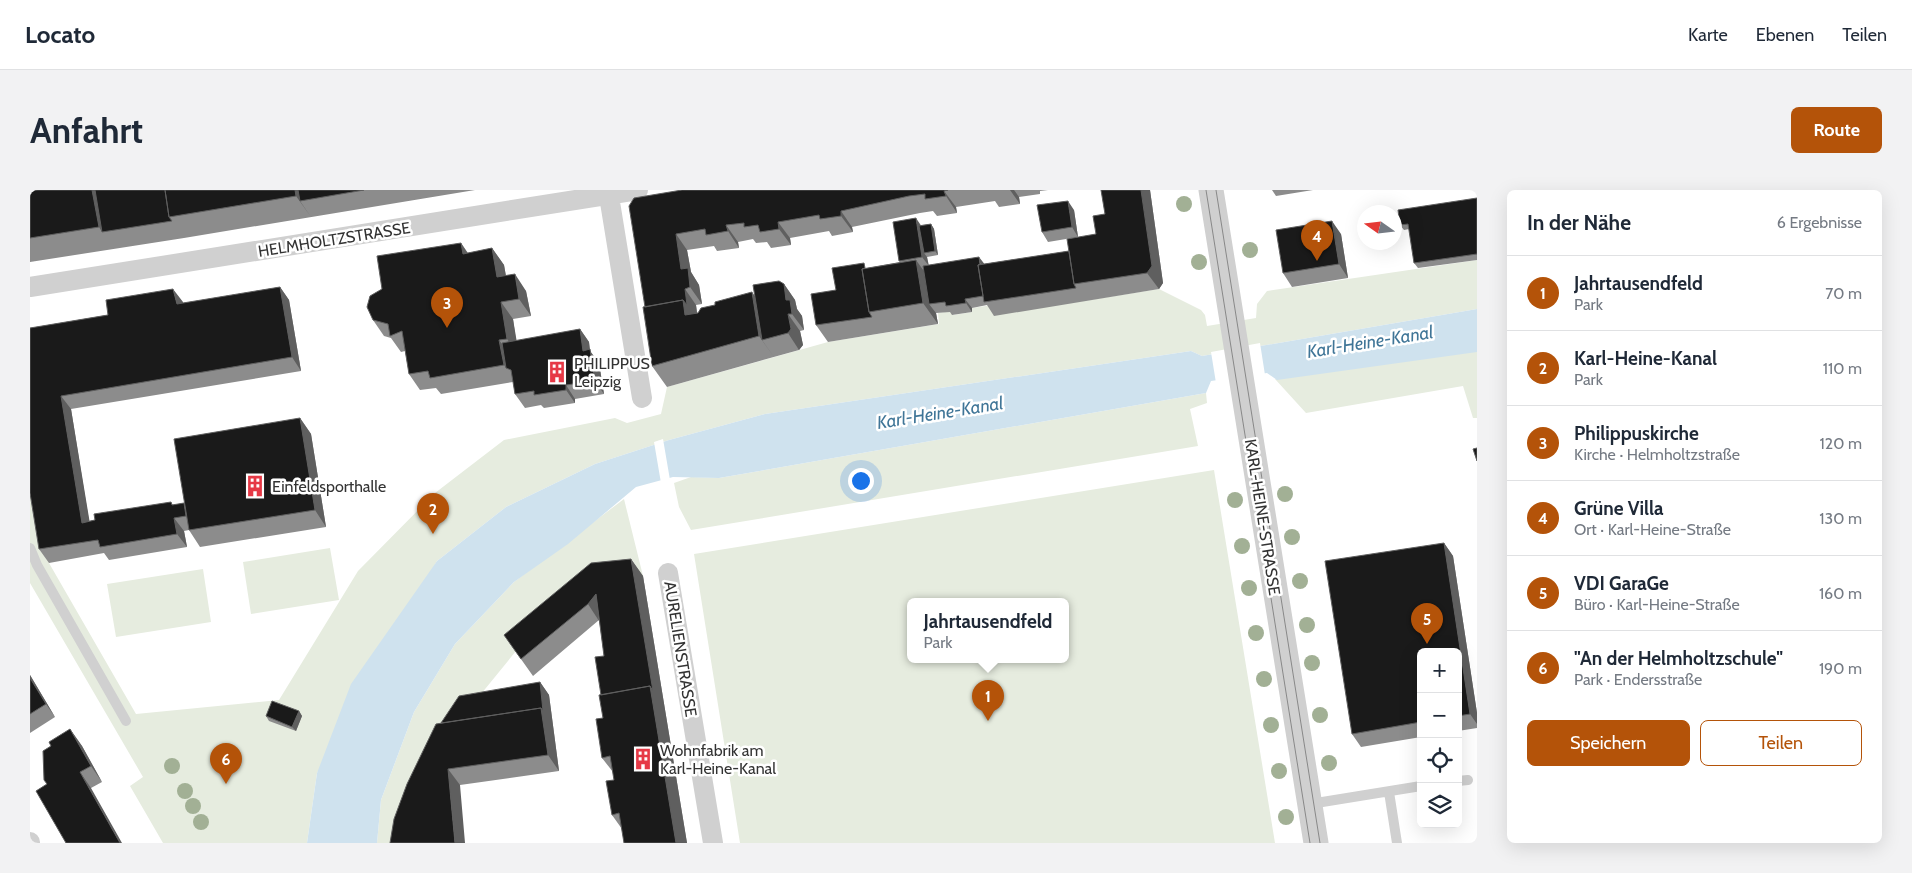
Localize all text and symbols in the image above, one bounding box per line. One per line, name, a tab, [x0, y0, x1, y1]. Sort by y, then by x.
text: Locato	[25, 20, 95, 49]
text: Karte	[1688, 24, 1728, 46]
text: Ebenen	[1756, 24, 1814, 46]
text: Teilen	[1842, 24, 1887, 46]
button: Route	[1791, 107, 1882, 153]
text: Anfahrt	[30, 109, 143, 152]
north arrow	[1357, 205, 1402, 250]
text: In der Nähe	[1527, 210, 1631, 235]
text: 6 Ergebnisse	[1777, 213, 1862, 232]
street label: HELMHOLTZSTRASSE	[257, 218, 412, 261]
pin: 4	[1301, 220, 1333, 261]
text: Jahrtausendfeld	[1574, 272, 1703, 295]
text: 1	[1540, 284, 1546, 303]
text: 70 m	[1825, 284, 1862, 303]
pin: 3	[431, 287, 463, 328]
text: Park	[1574, 295, 1603, 314]
water label: Karl-Heine-Kanal	[1305, 321, 1436, 363]
text: Karl-Heine-Kanal	[1574, 347, 1717, 370]
place label: PHILIPPUS Leipzig	[574, 354, 650, 391]
building icon: PHILIPPUS Leipzig	[544, 359, 570, 385]
text: 2	[1539, 359, 1547, 378]
text: 110 m	[1823, 359, 1862, 378]
text: Park	[1574, 370, 1603, 389]
water label: Karl-Heine-Kanal	[875, 392, 1006, 434]
text: Philippuskirche	[1574, 422, 1699, 445]
text: 3	[1539, 434, 1547, 453]
text: 120 m	[1820, 434, 1862, 453]
street label: KARL-HEINE-STRASSE	[1241, 438, 1284, 597]
text: Kirche · Helmholtzstraße	[1574, 445, 1740, 464]
your location	[848, 468, 874, 494]
building icon: Einfeldsporthalle	[242, 473, 268, 499]
place label: Einfeldsporthalle	[272, 477, 386, 496]
pin: 2	[417, 493, 449, 534]
text: Grüne Villa	[1574, 497, 1663, 520]
text: 4	[1538, 509, 1548, 528]
text: 130 m	[1819, 509, 1862, 528]
text: Ort · Karl-Heine-Straße	[1574, 520, 1731, 539]
text: VDI GaraGe	[1574, 572, 1669, 595]
street label: AURELIENSTRASSE	[660, 580, 701, 718]
text: 5	[1539, 584, 1547, 603]
text: 160 m	[1819, 584, 1862, 603]
text: Büro · Karl-Heine-Straße	[1574, 595, 1740, 614]
popup	[907, 598, 1069, 663]
pin: 5	[1411, 603, 1443, 644]
text: Jahrtausendfeld	[924, 610, 1052, 633]
text: Park	[924, 633, 952, 652]
text: "An der Helmholtzschule"	[1574, 647, 1783, 670]
map controls	[1417, 648, 1462, 828]
button: +	[1417, 648, 1462, 693]
text: 6	[1539, 659, 1548, 678]
text: 190 m	[1819, 659, 1862, 678]
text: Park · Endersstraße	[1574, 670, 1702, 689]
pin: 1	[972, 680, 1004, 721]
button: −	[1417, 693, 1462, 738]
button: Speichern	[1527, 720, 1690, 766]
button: Teilen	[1700, 720, 1862, 766]
button: locate	[1417, 738, 1462, 783]
place label: Wohnfabrik am Karl-Heine-Kanal	[660, 741, 776, 778]
pin: 6	[210, 743, 242, 784]
building icon: Wohnfabrik am Karl-Heine-Kanal	[630, 746, 656, 772]
button: layers	[1417, 783, 1462, 828]

